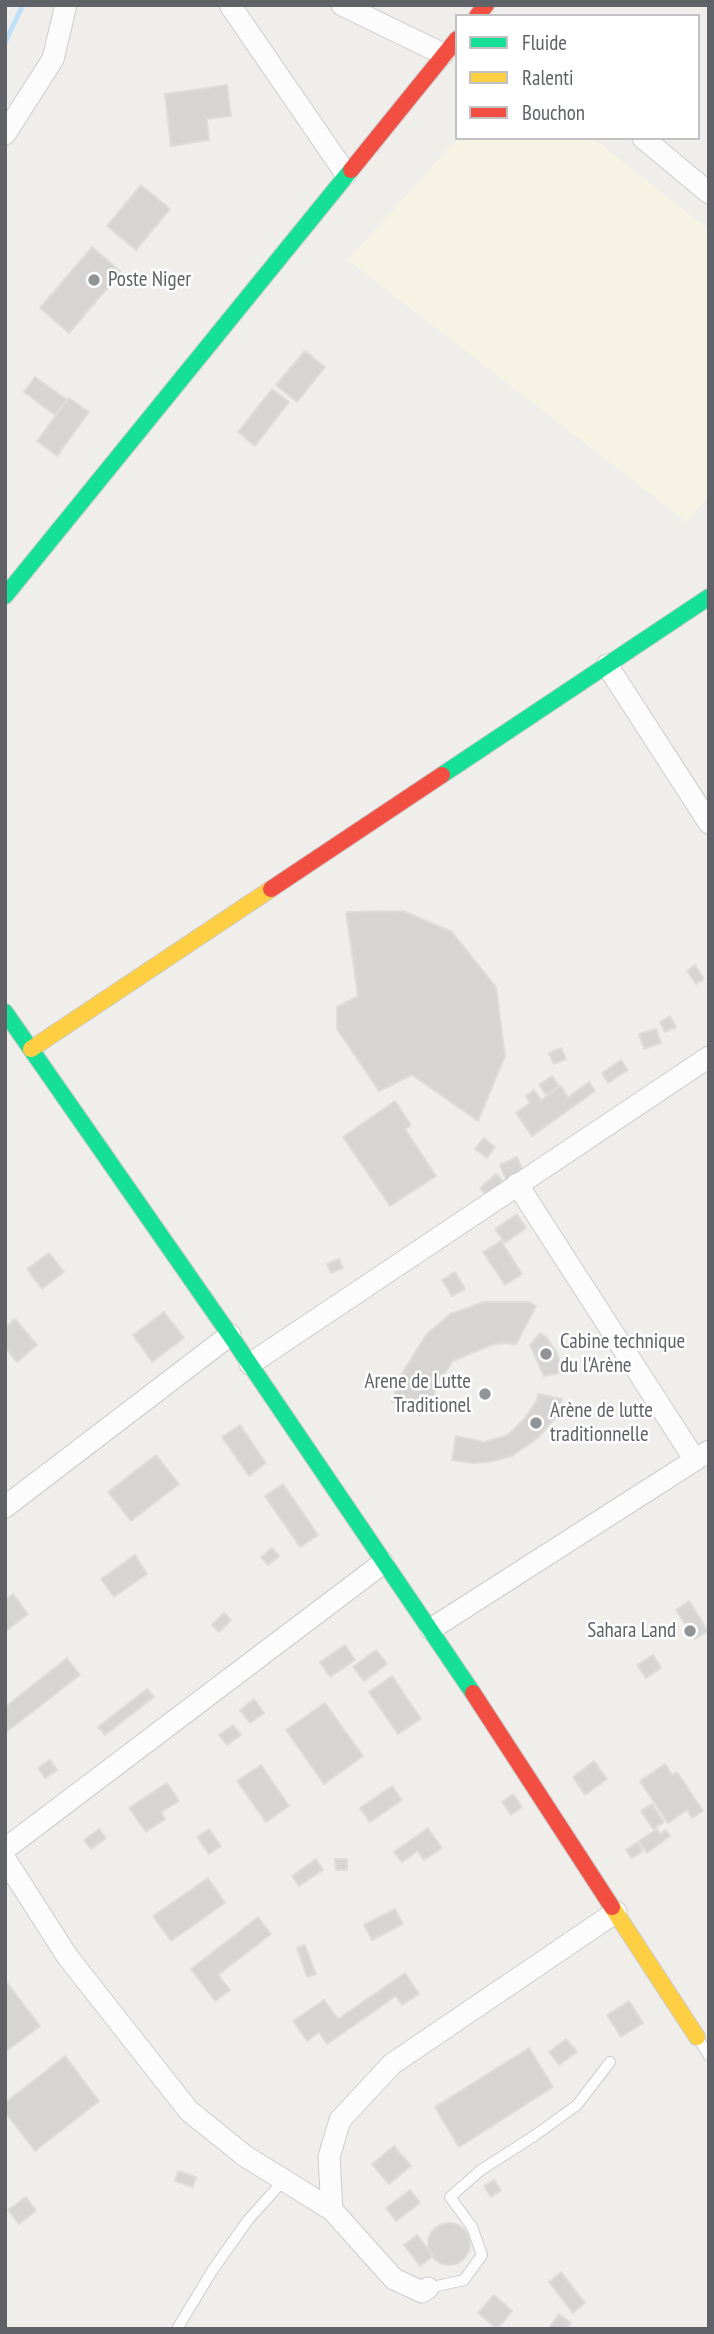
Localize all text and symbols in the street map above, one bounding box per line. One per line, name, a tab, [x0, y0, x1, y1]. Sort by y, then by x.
legend	[455, 14, 700, 140]
text: Fluide	[522, 29, 567, 56]
text: Ralenti	[522, 64, 574, 91]
text: Bouchon	[522, 99, 585, 126]
place label: Poste Niger	[108, 267, 191, 293]
marker: Poste Niger	[86, 272, 102, 288]
place label: Cabine technique du l'Arène	[560, 1329, 685, 1379]
marker: Cabine technique du l'Arène	[538, 1346, 554, 1362]
place label: Arene de Lutte Traditionel	[364, 1369, 471, 1419]
marker: Arene de Lutte Traditionel	[477, 1386, 493, 1402]
place label: Arène de lutte traditionnelle	[550, 1398, 653, 1448]
marker: Arène de lutte traditionnelle	[528, 1415, 544, 1431]
place label: Sahara Land	[587, 1618, 676, 1644]
marker: Sahara Land	[682, 1623, 698, 1639]

